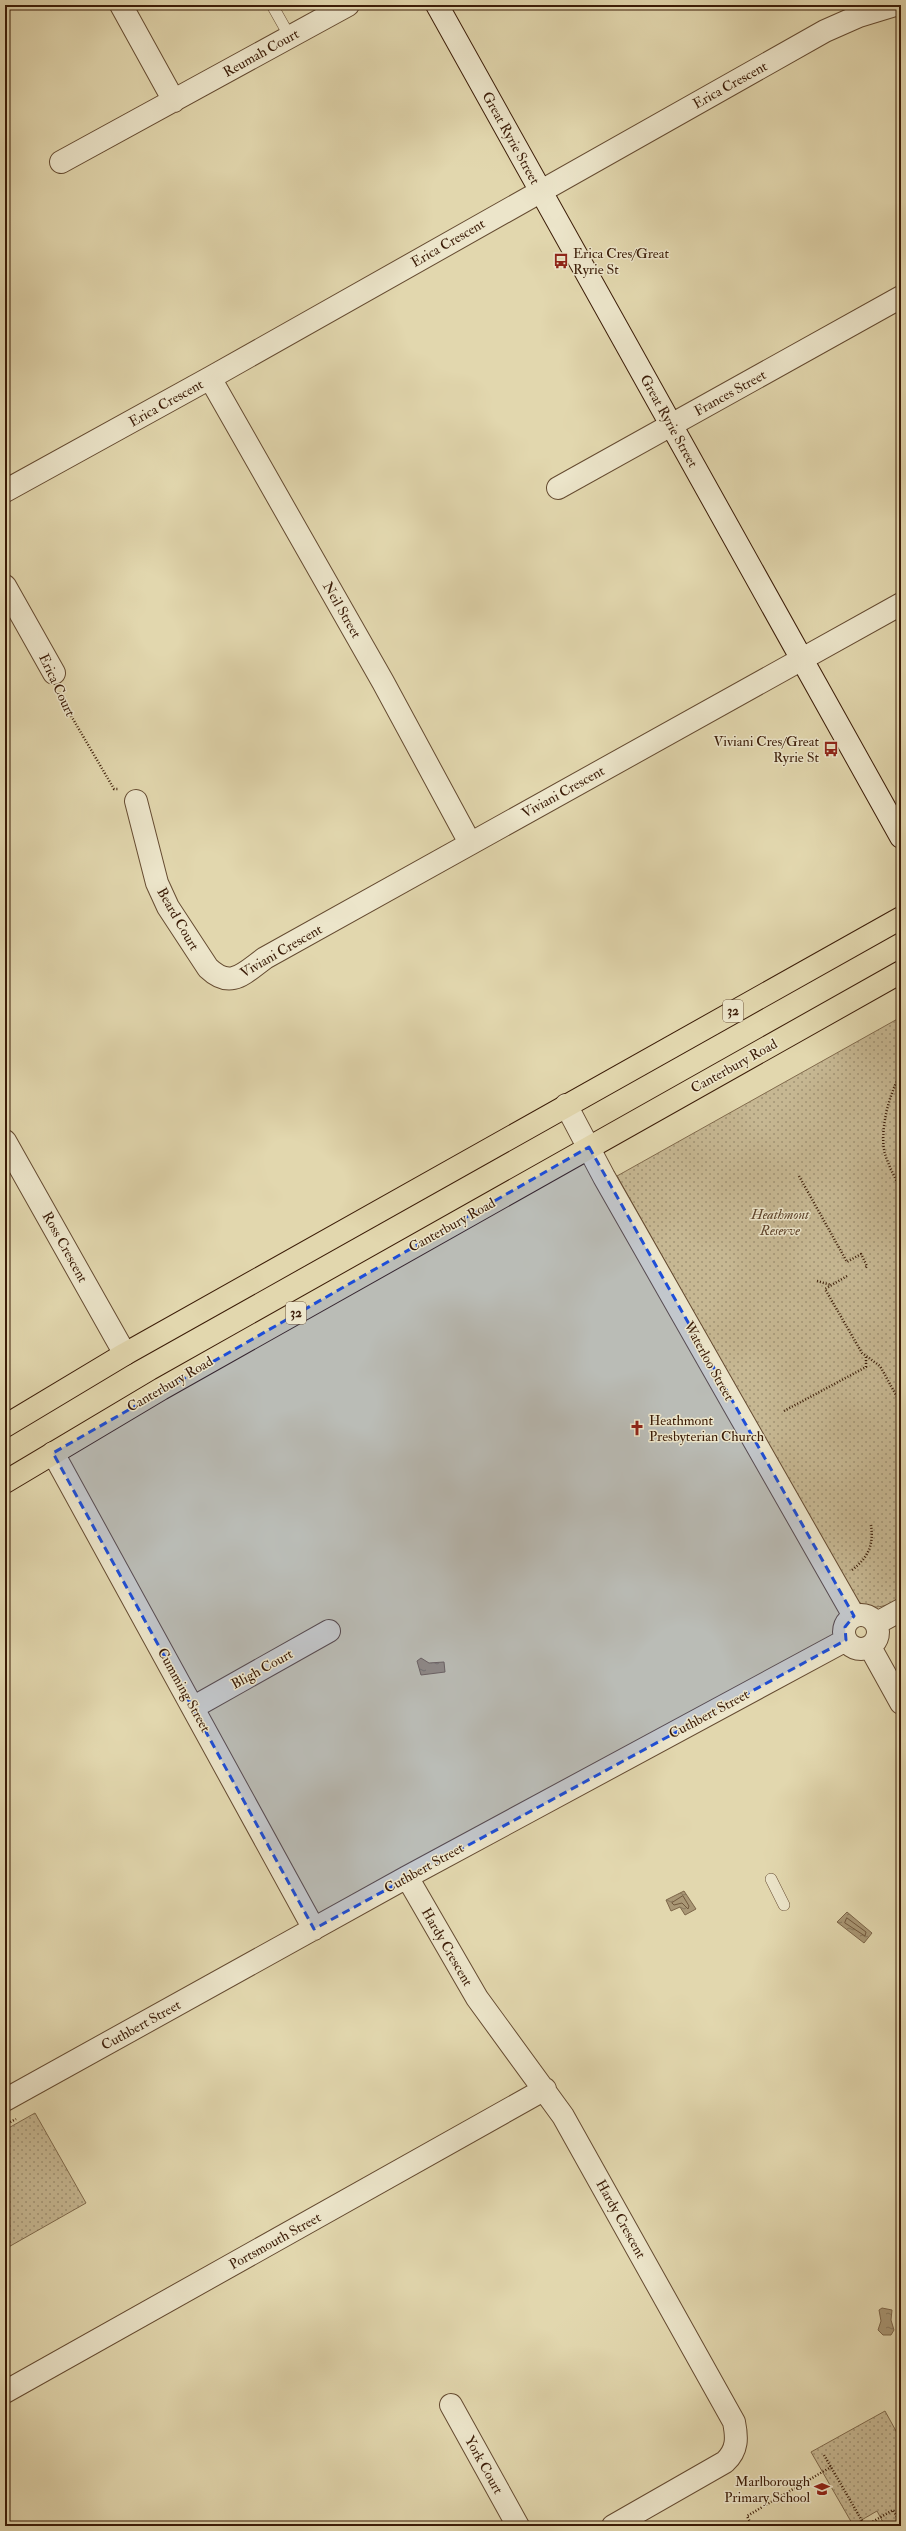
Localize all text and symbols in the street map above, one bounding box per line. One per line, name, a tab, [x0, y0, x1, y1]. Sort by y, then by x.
street label: Reumah Court	[220, 25, 302, 81]
street label: Erica Crescent	[690, 57, 771, 112]
street label: Great Ryrie Street	[478, 89, 544, 188]
street label: Erica Crescent	[408, 215, 488, 271]
place label: Erica Cres/Great Ryrie St	[573, 245, 669, 279]
bus stop icon: Erica Cres/Great Ryrie St	[552, 252, 570, 270]
street label: Frances Street	[691, 366, 769, 420]
street label: Great Ryrie Street	[636, 372, 702, 471]
street label: Erica Crescent	[126, 375, 207, 430]
street label: Neil Street	[319, 579, 365, 642]
street label: Erica Court	[35, 651, 79, 720]
place label: Viviani Cres/Great Ryrie St	[713, 733, 819, 767]
bus stop icon: Viviani Cres/Great Ryrie St	[822, 740, 840, 758]
street label: Viviani Crescent	[519, 762, 608, 822]
street label: Beard Court	[153, 885, 203, 954]
street label: Viviani Crescent	[237, 920, 326, 981]
road number: 32	[723, 1000, 743, 1022]
street label: Canterbury Road	[688, 1035, 781, 1098]
street label: Canterbury Road	[406, 1194, 499, 1257]
park label: Heathmont Reserve	[750, 1206, 810, 1239]
street label: Ross Crescent	[39, 1209, 92, 1286]
road number: 32	[286, 1302, 306, 1324]
street label: Waterloo Street	[680, 1318, 738, 1404]
street label: Canterbury Road	[124, 1353, 217, 1416]
place label: Heathmont Presbyterian Church	[649, 1412, 765, 1446]
church icon: Heathmont Presbyterian Church	[628, 1419, 646, 1437]
street label: Cumming Street	[154, 1645, 214, 1735]
street label: Bligh Court	[228, 1645, 296, 1693]
street label: Cuthbert Street	[666, 1686, 752, 1742]
street label: Cuthbert Street	[381, 1839, 467, 1897]
street label: Hardy Crescent	[417, 1905, 476, 1990]
street label: Cuthbert Street	[98, 1996, 184, 2054]
street label: Hardy Crescent	[591, 2177, 650, 2262]
street label: Portsmouth Street	[226, 2209, 324, 2273]
street label: York Court	[461, 2433, 507, 2497]
place label: Marlborough Primary School	[724, 2473, 811, 2507]
school or university icon: Marlborough Primary School	[813, 2480, 831, 2498]

